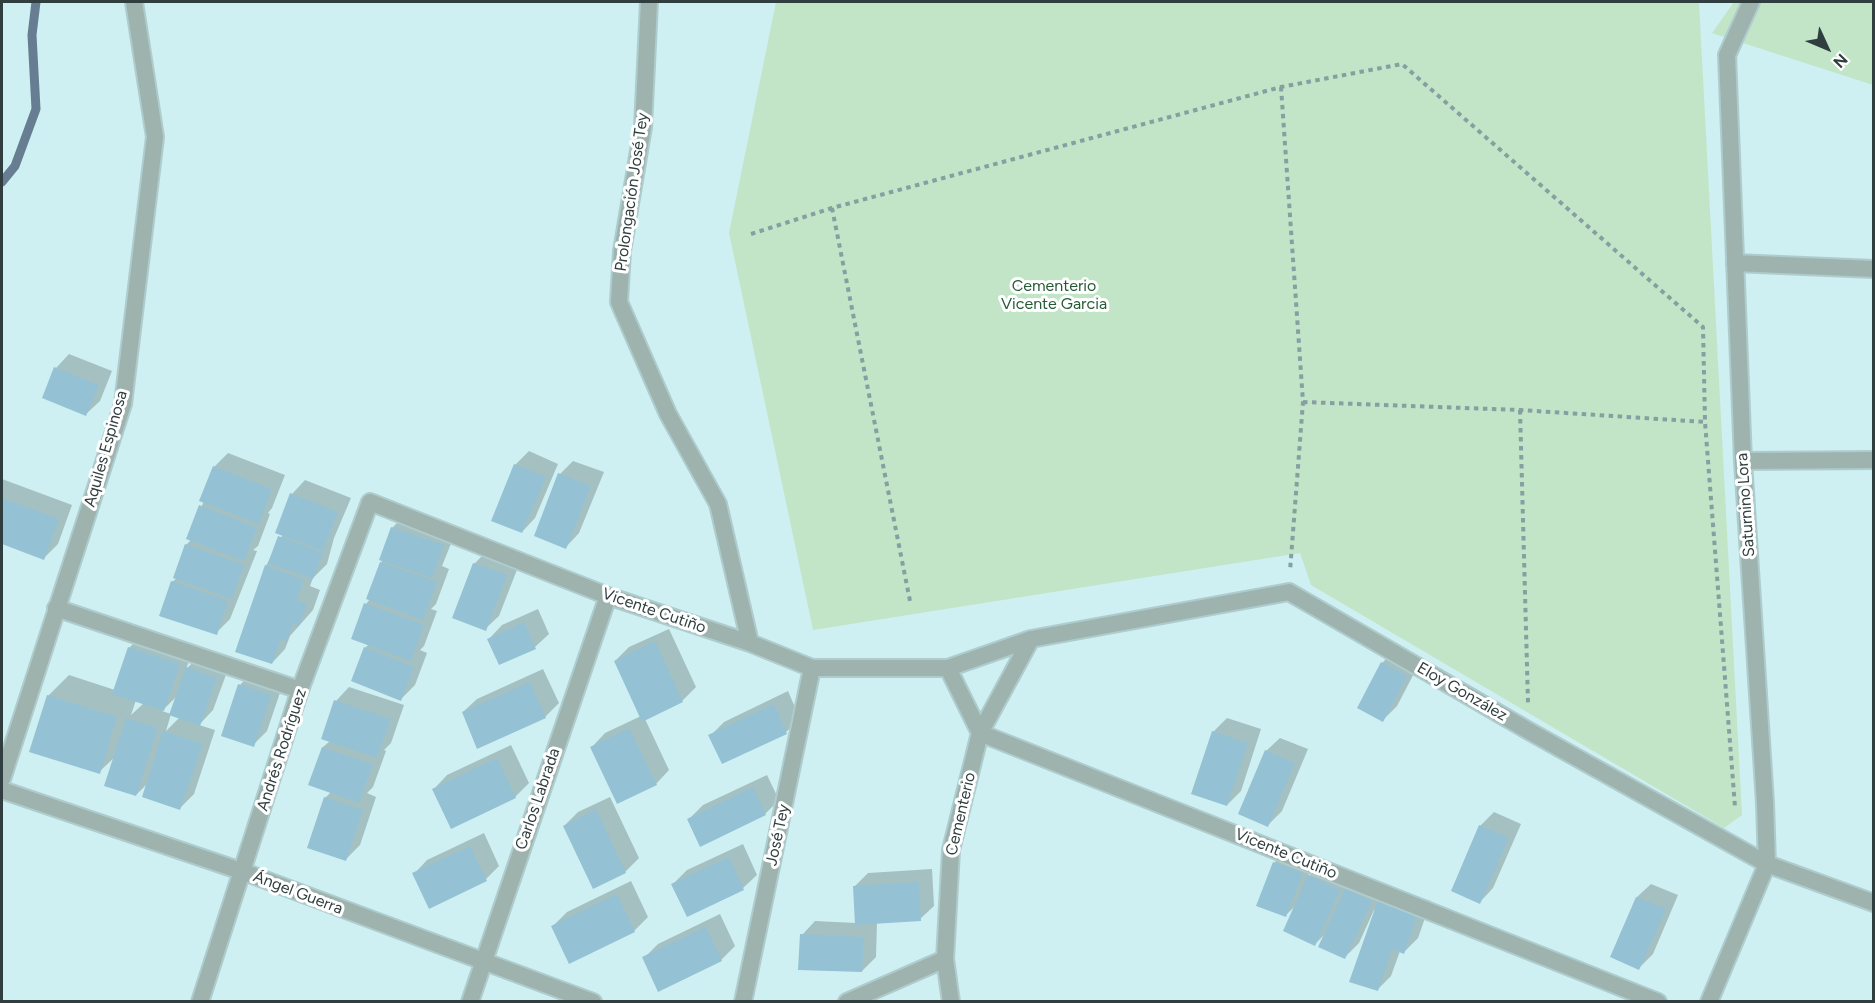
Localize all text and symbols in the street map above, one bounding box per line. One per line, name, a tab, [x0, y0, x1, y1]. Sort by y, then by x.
north arrow	[1797, 18, 1857, 78]
text: N	[1829, 50, 1851, 72]
street label: Prolongación José Tey	[611, 111, 653, 273]
park label: Cementerio Vicente Garcia	[1001, 276, 1107, 314]
street label: Aquiles Espinosa	[80, 389, 132, 509]
street label: Saturnino Lora	[1733, 452, 1759, 558]
street label: Vicente Cutiño	[600, 584, 708, 638]
street label: Eloy González	[1414, 658, 1510, 726]
street label: Andrés Rodríguez	[253, 686, 311, 814]
street label: Carlos Labrada	[512, 746, 564, 852]
street label: Cementerio	[942, 771, 980, 857]
street label: José Tey	[762, 802, 794, 868]
street label: Vicente Cutiño	[1232, 825, 1340, 883]
street label: Ángel Guerra	[251, 867, 345, 919]

